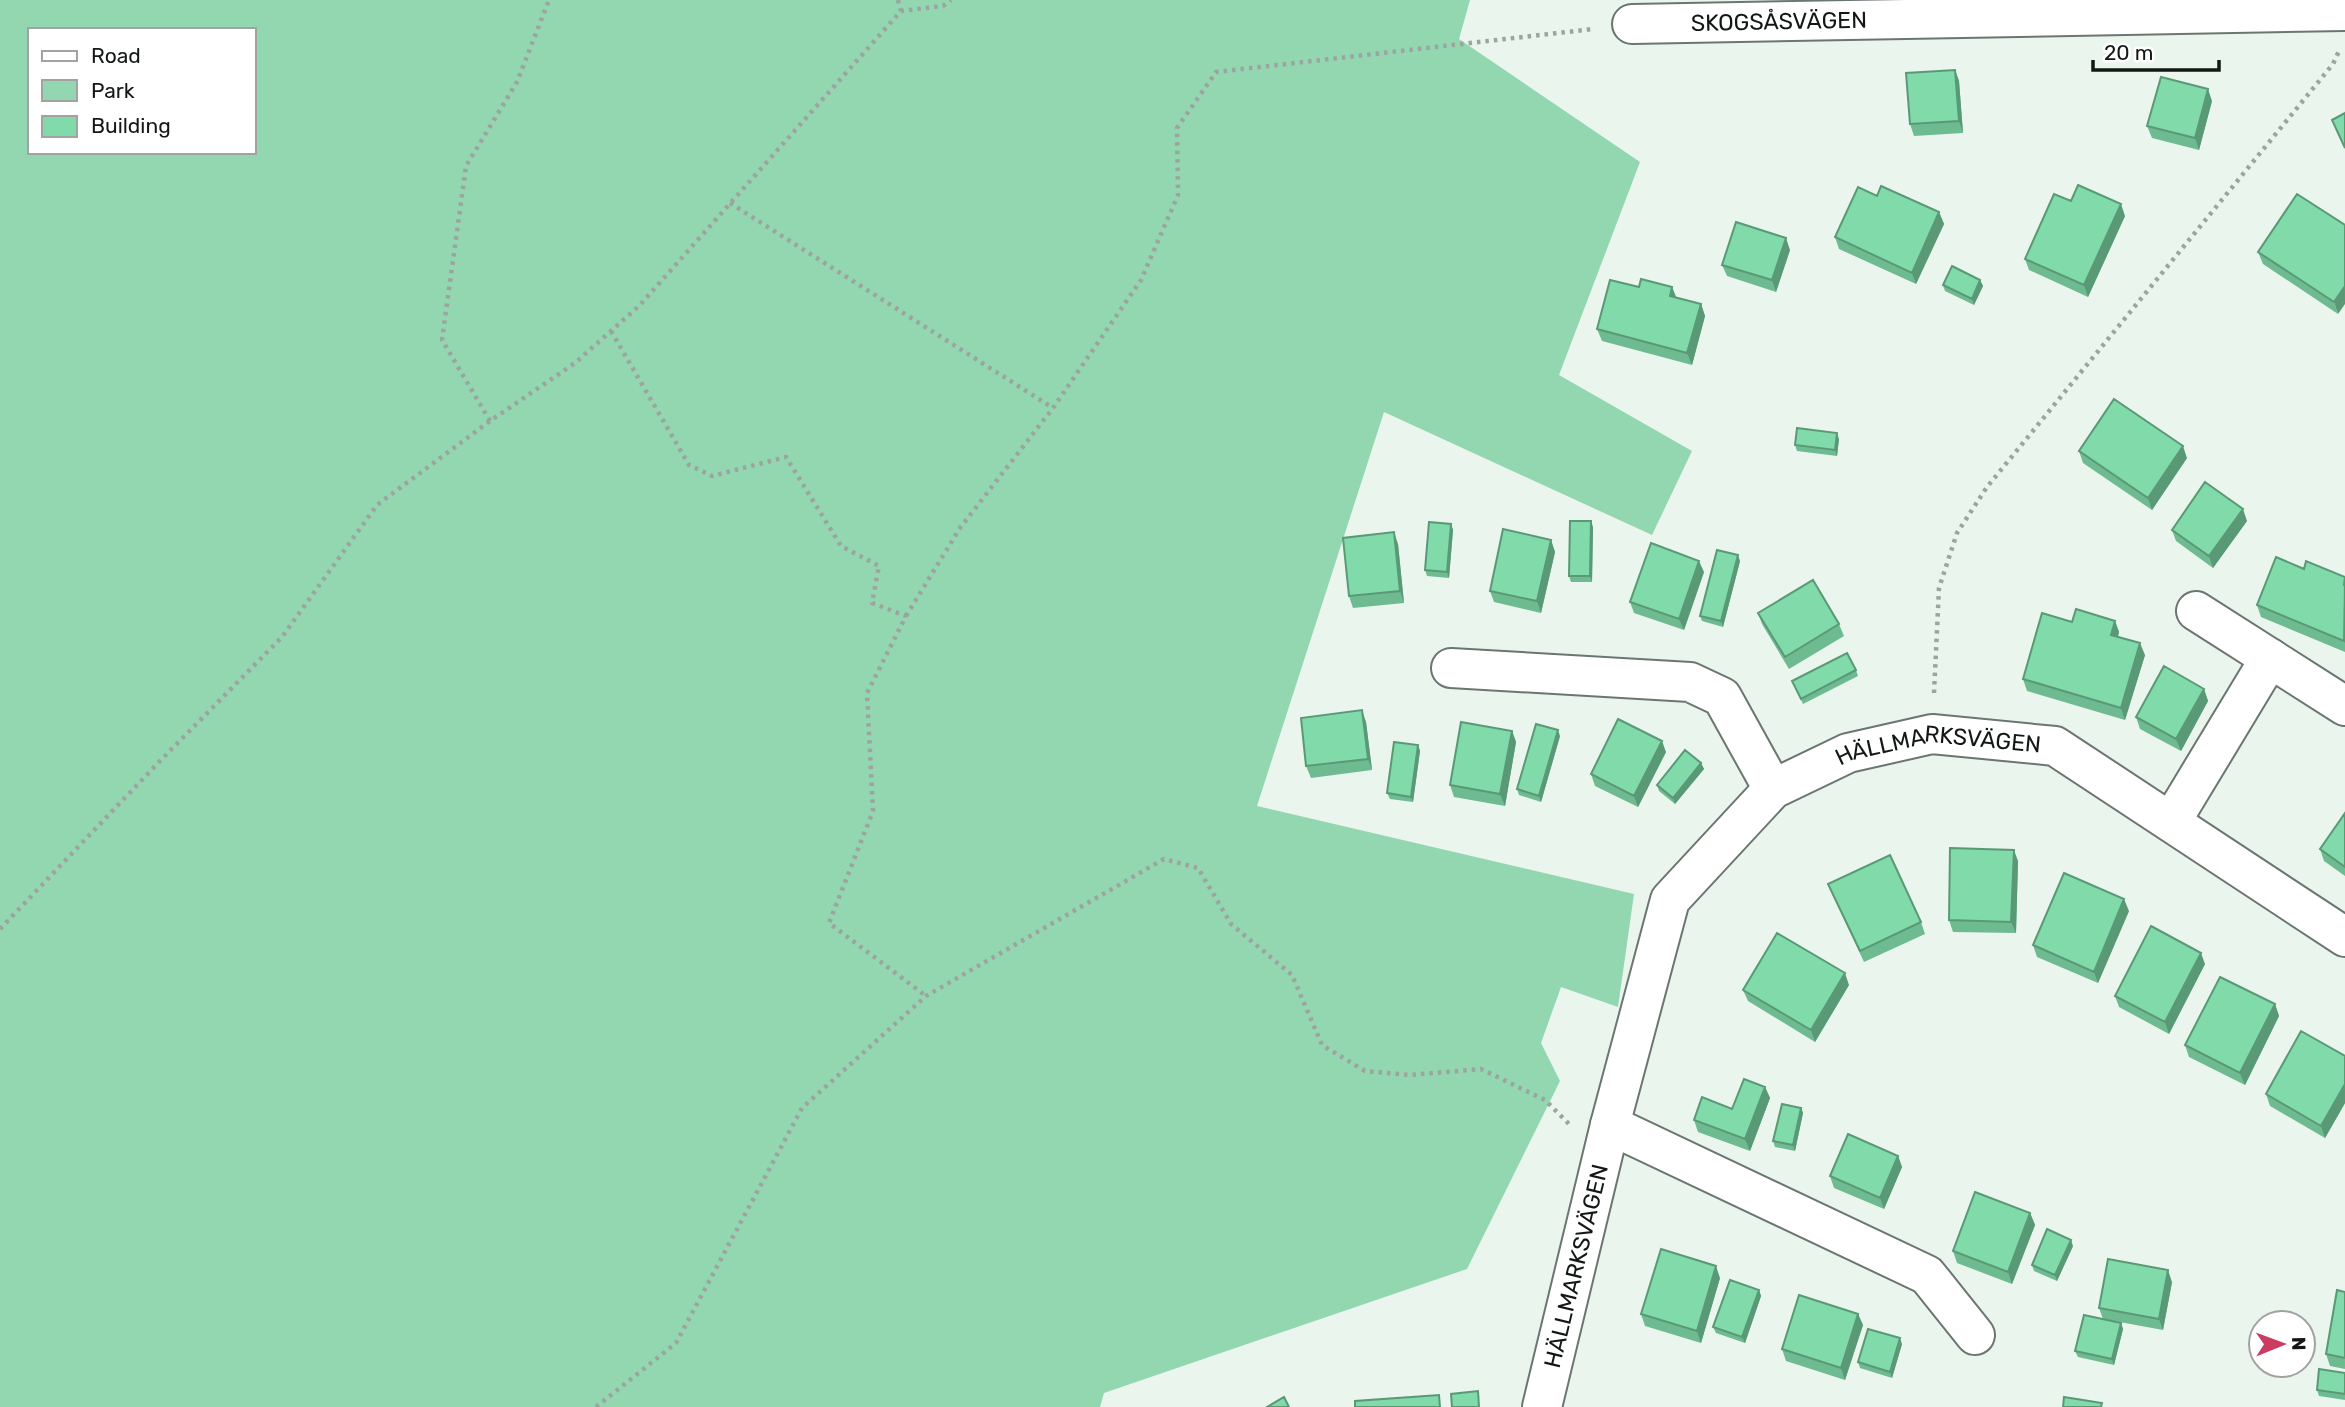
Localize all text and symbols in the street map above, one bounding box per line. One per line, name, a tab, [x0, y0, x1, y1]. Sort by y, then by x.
street label: SKOGSÅSVÄGEN	[1691, 6, 1867, 37]
legend	[28, 28, 256, 154]
scale bar	[2093, 28, 2219, 72]
text: 20 m	[2104, 40, 2153, 65]
text: Road	[91, 43, 141, 68]
text: Park	[91, 78, 135, 103]
text: Building	[91, 113, 171, 138]
street label: HÄLLMARKSVÄGEN	[1830, 719, 2042, 771]
street label: HÄLLMARKSVÄGEN	[1538, 1161, 1614, 1371]
north arrow	[2247, 1309, 2317, 1379]
text: N	[2287, 1337, 2310, 1351]

